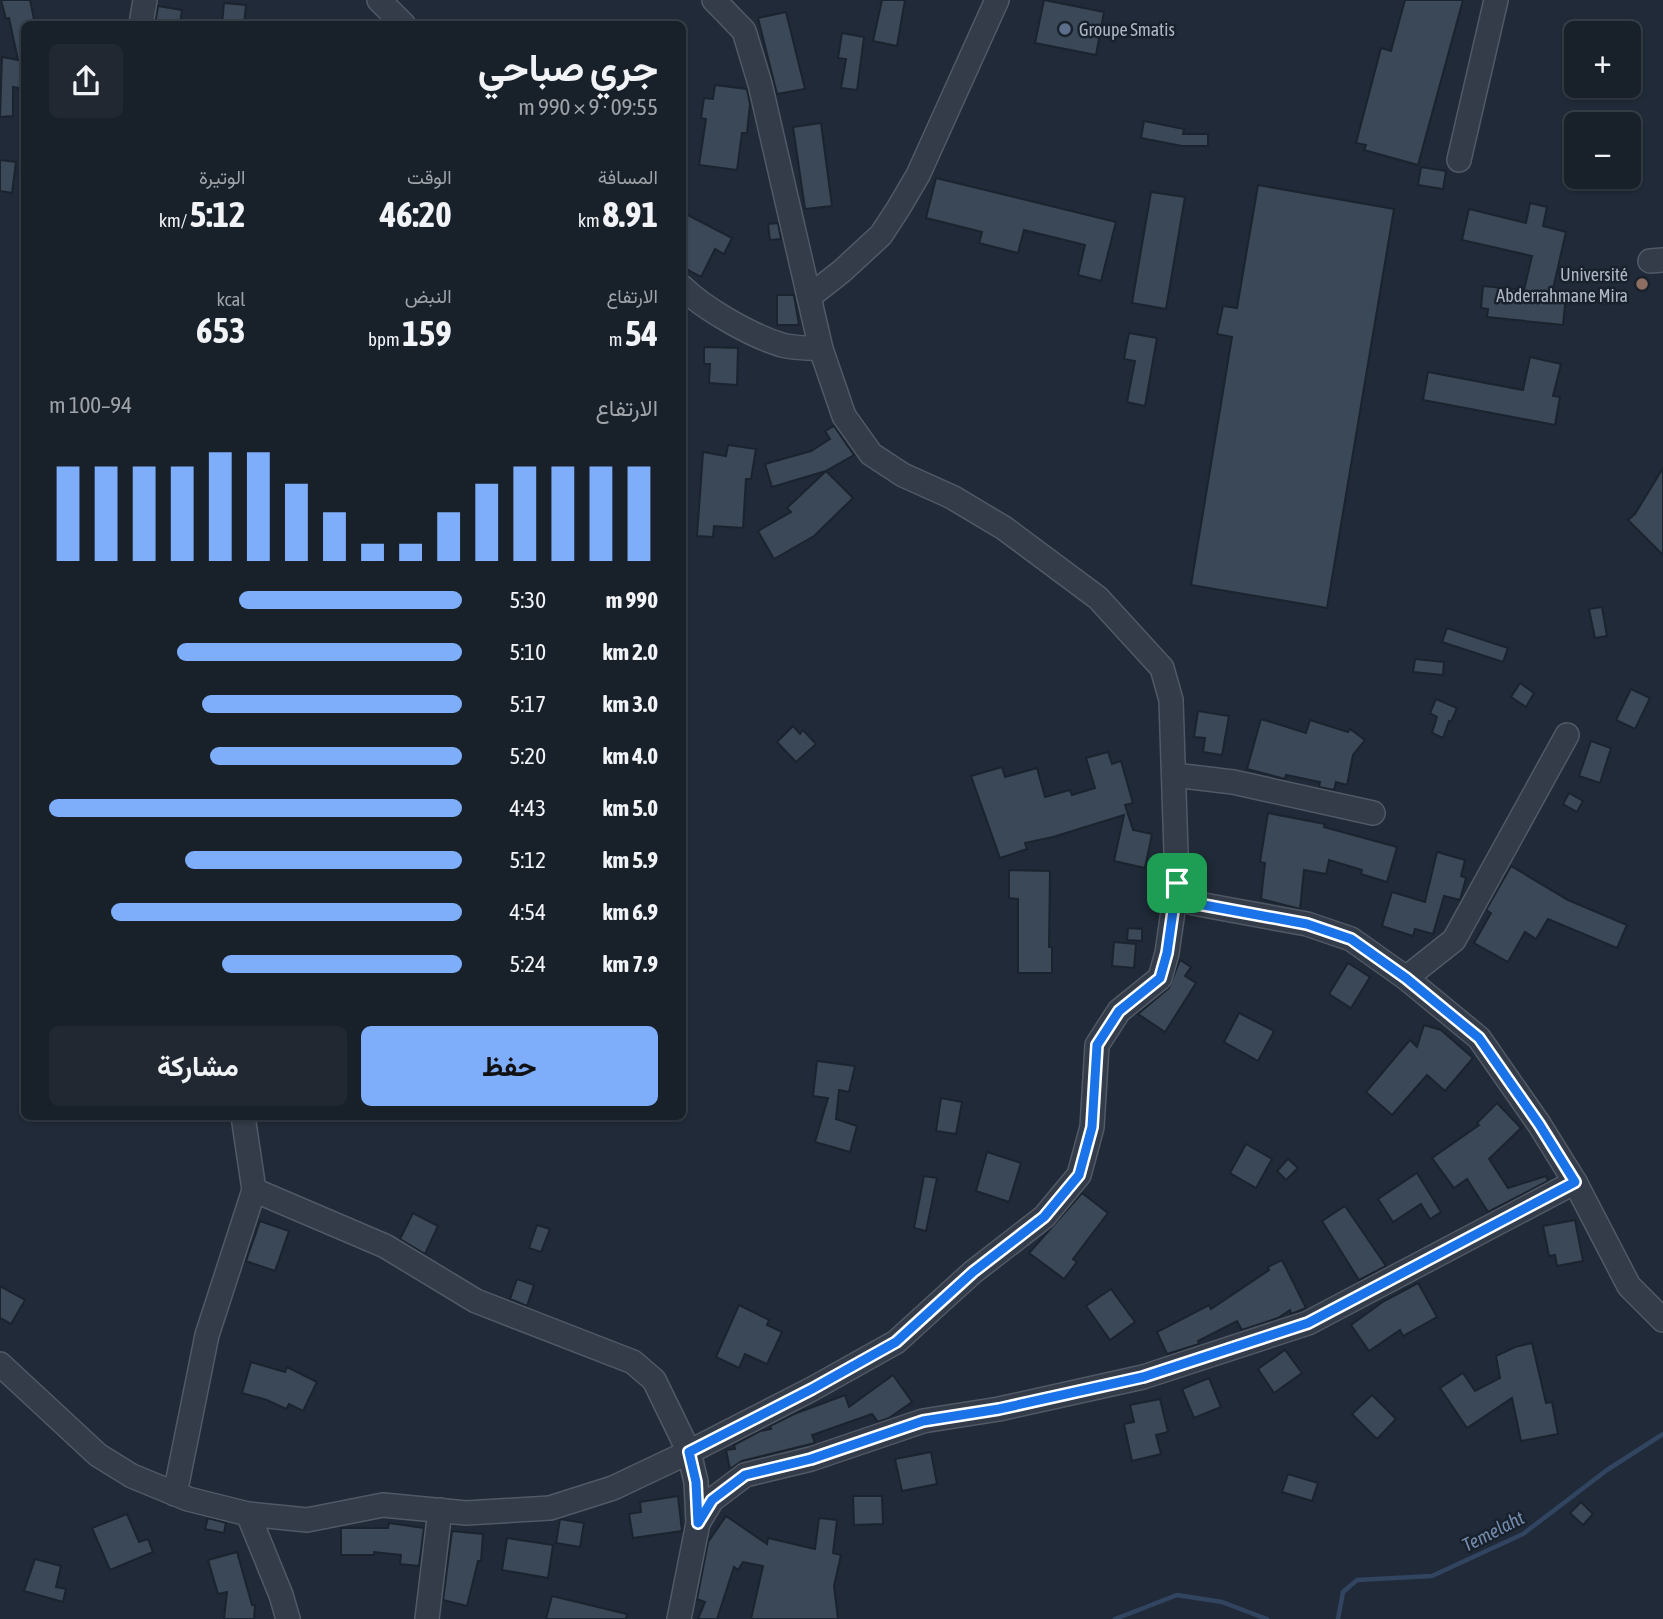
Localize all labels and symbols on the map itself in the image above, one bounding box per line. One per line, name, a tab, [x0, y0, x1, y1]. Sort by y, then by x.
place label: Groupe Smatis	[1079, 19, 1175, 40]
marker: Groupe Smatis	[1057, 21, 1073, 37]
place label: Université Abderrahmane Mira	[1496, 264, 1628, 306]
marker: Université Abderrahmane Mira	[1634, 276, 1650, 292]
pin	[1147, 853, 1207, 913]
water label: Temelaht	[1458, 1506, 1528, 1556]

